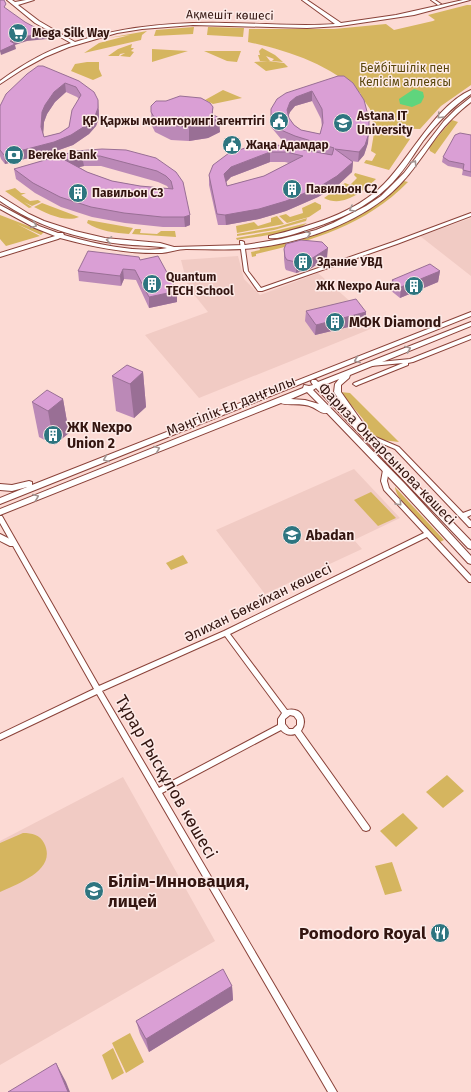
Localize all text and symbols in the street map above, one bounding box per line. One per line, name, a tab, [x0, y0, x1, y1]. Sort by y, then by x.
street label: Ақмешіт көшесі	[186, 7, 274, 23]
supermarket icon: Mega Silk Way	[7, 22, 29, 44]
place label: Mega Silk Way	[32, 26, 110, 40]
park label: Бейбітшілік пен Келісім аллеясы	[359, 61, 451, 89]
place label: Astana IT University	[356, 109, 413, 137]
public building icon: ҚР Қаржы мониторингі агенттігі	[268, 110, 290, 132]
one-way arrow	[438, 111, 445, 119]
school or university icon: Astana IT University	[332, 112, 354, 134]
place label: ҚР Қаржы мониторингі агенттігі	[82, 114, 265, 128]
public building icon: Жаңа Адамдар	[221, 134, 243, 156]
place label: Жаңа Адамдар	[245, 138, 329, 152]
bank icon: Bereke Bank	[3, 144, 25, 166]
place label: Bereke Bank	[28, 148, 97, 162]
one-way arrow	[409, 160, 417, 167]
building icon: Павильон С2	[281, 178, 303, 200]
building icon: Павильон С3	[67, 182, 89, 204]
place label: Павильон С2	[306, 182, 377, 196]
place label: Павильон С3	[92, 186, 163, 200]
one-way arrow	[349, 204, 356, 212]
one-way arrow	[31, 221, 38, 229]
one-way arrow	[305, 230, 312, 239]
one-way arrow	[106, 236, 113, 245]
building icon: Здание УВД	[292, 251, 314, 273]
place label: Здание УВД	[316, 255, 383, 269]
place label: Quantum TECH School	[166, 270, 234, 298]
building icon: Quantum TECH School	[141, 273, 163, 295]
building icon: ЖК Nexpo Aura	[403, 275, 425, 297]
place label: ЖК Nexpo Aura	[315, 279, 400, 293]
building icon: МФК Diamond	[324, 311, 346, 333]
place label: МФК Diamond	[349, 314, 441, 331]
one-way arrow	[404, 345, 411, 353]
one-way arrow	[353, 355, 360, 363]
street label: Мәңгілік Ел даңғылы	[164, 372, 298, 440]
street label: Фариза Оңғарсынова көшесі	[315, 380, 459, 528]
place label: ЖК Nexpo Union 2	[66, 419, 132, 452]
building icon: ЖК Nexpo Union 2	[42, 424, 64, 446]
one-way arrow	[153, 446, 160, 454]
one-way arrow	[102, 454, 109, 462]
one-way arrow	[33, 494, 40, 502]
one-way arrow	[394, 498, 402, 506]
school or university icon: Abadan	[281, 524, 303, 546]
place label: Abadan	[305, 527, 354, 544]
street label: Әлихан Бөкейхан көшесі	[181, 560, 335, 646]
street label: Тұрар Рысқұлов көшесі	[111, 691, 221, 863]
place label: Білім-Инновация, лицей	[108, 871, 249, 912]
school or university icon: Білім-Инновация, лицей	[83, 880, 105, 902]
restaurant icon: Pomodoro Royal	[429, 922, 451, 944]
place label: Pomodoro Royal	[299, 923, 427, 944]

